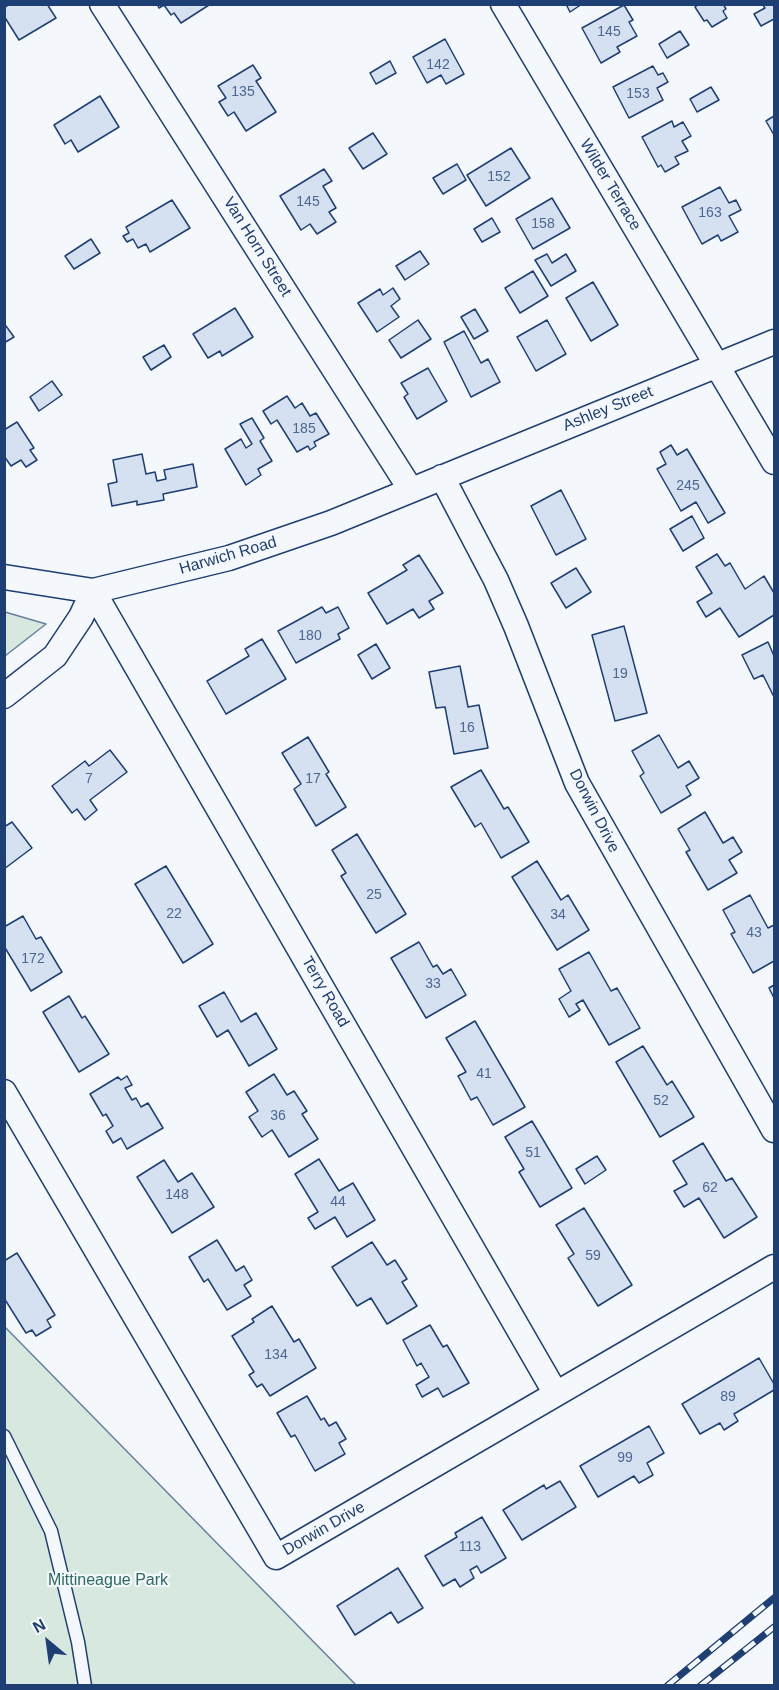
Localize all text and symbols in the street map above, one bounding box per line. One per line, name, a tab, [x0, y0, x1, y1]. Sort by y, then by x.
house number: 145	[597, 24, 621, 40]
house number: 142	[426, 57, 450, 73]
house number: 135	[231, 84, 255, 100]
house number: 153	[626, 86, 650, 102]
street label: Wilder Terrace	[575, 136, 645, 234]
house number: 152	[487, 169, 511, 185]
street label: Van Horn Street	[219, 194, 295, 300]
house number: 145	[296, 194, 320, 210]
house number: 163	[698, 205, 722, 221]
house number: 158	[531, 216, 555, 232]
street label: Ashley Street	[560, 382, 656, 436]
house number: 185	[292, 421, 316, 437]
house number: 245	[676, 478, 700, 494]
street label: Harwich Road	[177, 533, 279, 579]
house number: 180	[298, 628, 322, 644]
house number: 19	[612, 666, 628, 682]
house number: 16	[459, 720, 475, 736]
street label: Dorwin Drive	[565, 766, 623, 856]
house number: 7	[85, 771, 93, 787]
house number: 17	[305, 771, 321, 787]
house number: 25	[366, 887, 382, 903]
house number: 22	[166, 906, 182, 922]
house number: 34	[550, 907, 566, 923]
house number: 43	[746, 925, 762, 941]
house number: 172	[21, 951, 45, 967]
street label: Terry Road	[297, 953, 353, 1031]
house number: 33	[425, 976, 441, 992]
house number: 41	[476, 1066, 492, 1082]
house number: 52	[653, 1093, 669, 1109]
house number: 36	[270, 1108, 286, 1124]
house number: 51	[525, 1145, 541, 1161]
house number: 62	[702, 1180, 718, 1196]
house number: 148	[165, 1187, 189, 1203]
house number: 44	[330, 1194, 346, 1210]
house number: 59	[585, 1248, 601, 1264]
house number: 134	[264, 1347, 288, 1363]
house number: 89	[720, 1389, 736, 1405]
house number: 99	[617, 1450, 633, 1466]
street label: Dorwin Drive	[280, 1498, 368, 1560]
house number: 113	[459, 1539, 481, 1555]
park label: Mittineague Park	[48, 1571, 168, 1591]
north arrow	[18, 1612, 78, 1672]
text: N	[30, 1616, 48, 1636]

